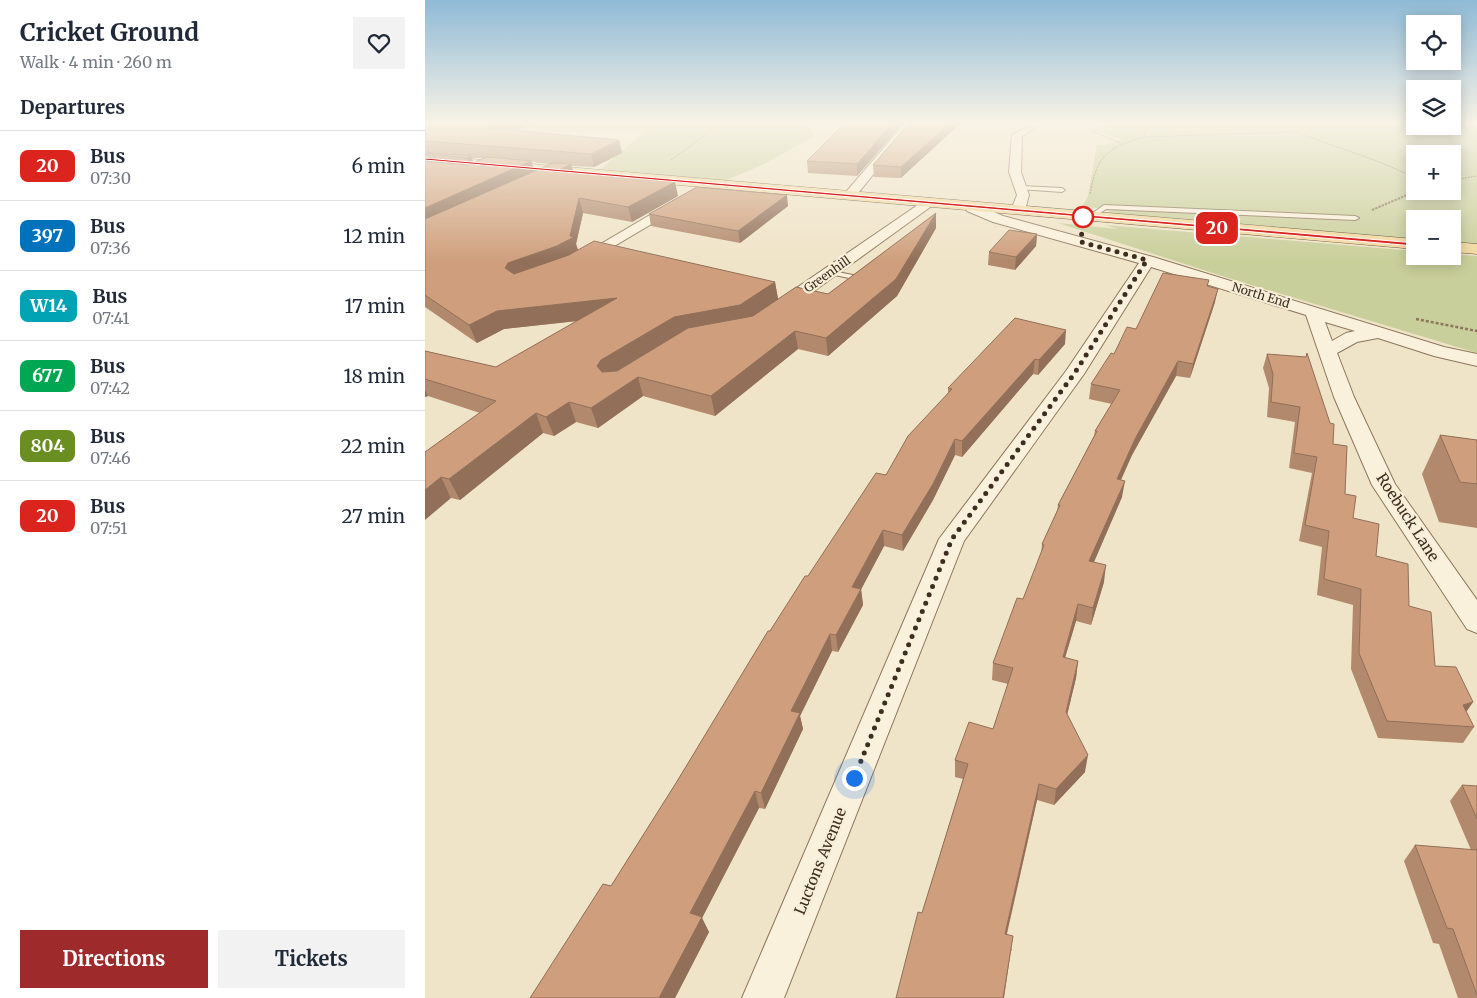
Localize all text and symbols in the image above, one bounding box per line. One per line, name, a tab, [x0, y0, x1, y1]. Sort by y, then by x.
map controls	[1406, 15, 1461, 265]
button: locate	[1406, 15, 1461, 70]
text: Cricket Ground	[20, 17, 199, 48]
button: heart	[353, 17, 405, 69]
text: Walk · 4 min · 260 m	[20, 52, 172, 72]
button: layers	[1406, 80, 1461, 135]
text: Departures	[20, 95, 125, 119]
text: Bus	[90, 144, 125, 168]
button: +	[1406, 145, 1461, 200]
text: 20	[36, 154, 59, 177]
text: 6 min	[351, 154, 405, 178]
text: 07:30	[90, 168, 131, 188]
unlabelled marker	[1072, 206, 1094, 228]
button: −	[1406, 210, 1461, 265]
line badge: 20	[1195, 212, 1239, 244]
text: Bus	[90, 214, 125, 238]
text: 20	[1206, 216, 1228, 239]
text: 397	[32, 224, 63, 247]
text: 12 min	[343, 224, 405, 248]
text: 07:36	[90, 238, 130, 258]
street label: Greenhill	[801, 252, 853, 295]
street label: North End	[1230, 279, 1292, 311]
text: Bus	[92, 284, 127, 308]
text: W14	[30, 294, 67, 317]
text: 17 min	[345, 294, 405, 318]
text: 07:41	[92, 308, 129, 328]
text: Bus	[90, 354, 125, 378]
text: 677	[32, 364, 63, 387]
text: 18 min	[344, 364, 405, 388]
text: 07:42	[90, 378, 130, 398]
text: Bus	[90, 424, 125, 448]
text: 804	[30, 434, 65, 457]
text: 22 min	[341, 434, 405, 458]
text: 07:46	[90, 448, 131, 468]
street label: Roebuck Lane	[1372, 469, 1444, 565]
text: Bus	[90, 494, 125, 518]
text: 20	[36, 504, 59, 527]
text: 27 min	[341, 504, 405, 528]
text: 07:51	[90, 518, 128, 538]
your location	[842, 766, 867, 791]
street label: Luctons Avenue	[790, 805, 850, 917]
button: Directions	[20, 930, 208, 988]
button: Tickets	[218, 930, 405, 988]

